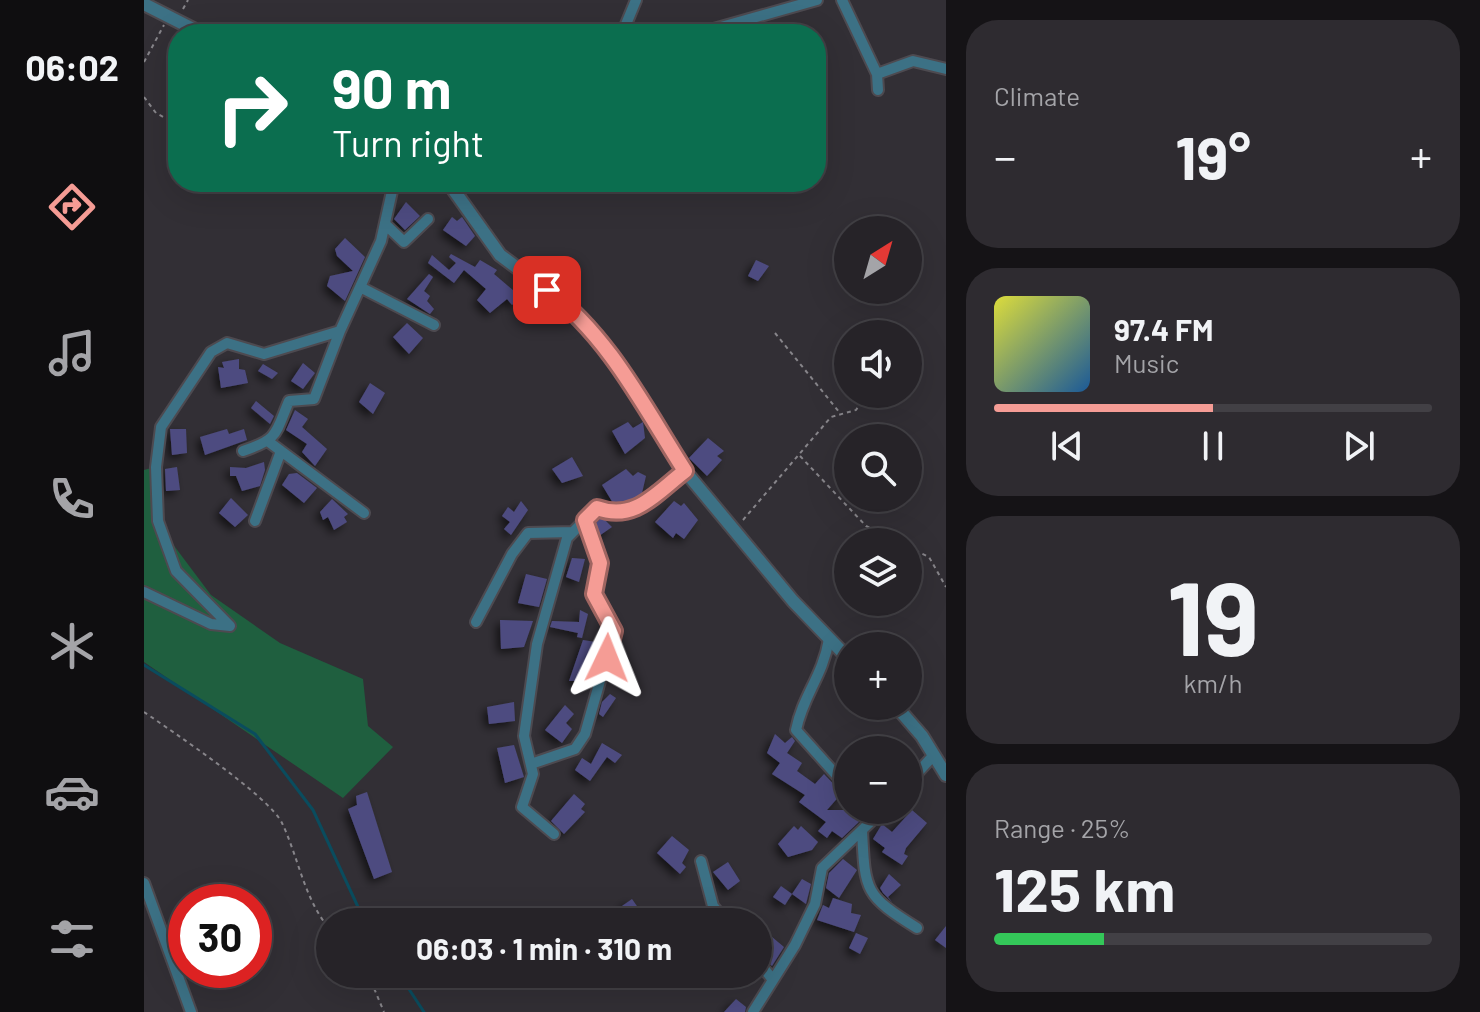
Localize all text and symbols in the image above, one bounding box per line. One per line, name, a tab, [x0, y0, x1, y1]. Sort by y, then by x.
text: 06:02	[25, 45, 119, 88]
text: 90 m	[332, 53, 452, 120]
icon: right	[200, 56, 304, 160]
text: Climate	[994, 80, 1080, 111]
text: 19°	[1175, 120, 1251, 192]
text: Turn right	[332, 121, 484, 164]
text: −	[994, 129, 1016, 182]
text: +	[1410, 129, 1432, 182]
icon: directions	[44, 179, 100, 235]
north arrow	[834, 216, 922, 304]
map controls	[834, 216, 922, 824]
pin	[513, 256, 581, 324]
icon: arrive	[525, 268, 569, 312]
text: 97.4 FM	[1114, 311, 1213, 347]
button: sound	[834, 320, 922, 408]
icon: music	[44, 325, 100, 381]
text: Music	[1114, 347, 1179, 378]
button: search	[834, 424, 922, 512]
icon: previous	[1045, 424, 1089, 468]
icon: pause	[1191, 424, 1235, 468]
icon: next	[1337, 424, 1381, 468]
icon: phone	[44, 471, 100, 527]
button: layers	[834, 528, 922, 616]
text: 19	[1167, 552, 1259, 677]
position arrow	[565, 616, 649, 700]
icon: climate	[44, 618, 100, 674]
button: +	[834, 632, 922, 720]
text: km/h	[1184, 667, 1242, 698]
button: −	[834, 736, 922, 824]
icon: car	[44, 764, 100, 820]
text: Range · 25%	[994, 812, 1130, 843]
text: 125 km	[994, 852, 1175, 924]
speed limit sign: 30	[168, 884, 272, 988]
icon: filters	[44, 911, 100, 967]
text: 06:03 · 1 min · 310 m	[416, 930, 672, 966]

